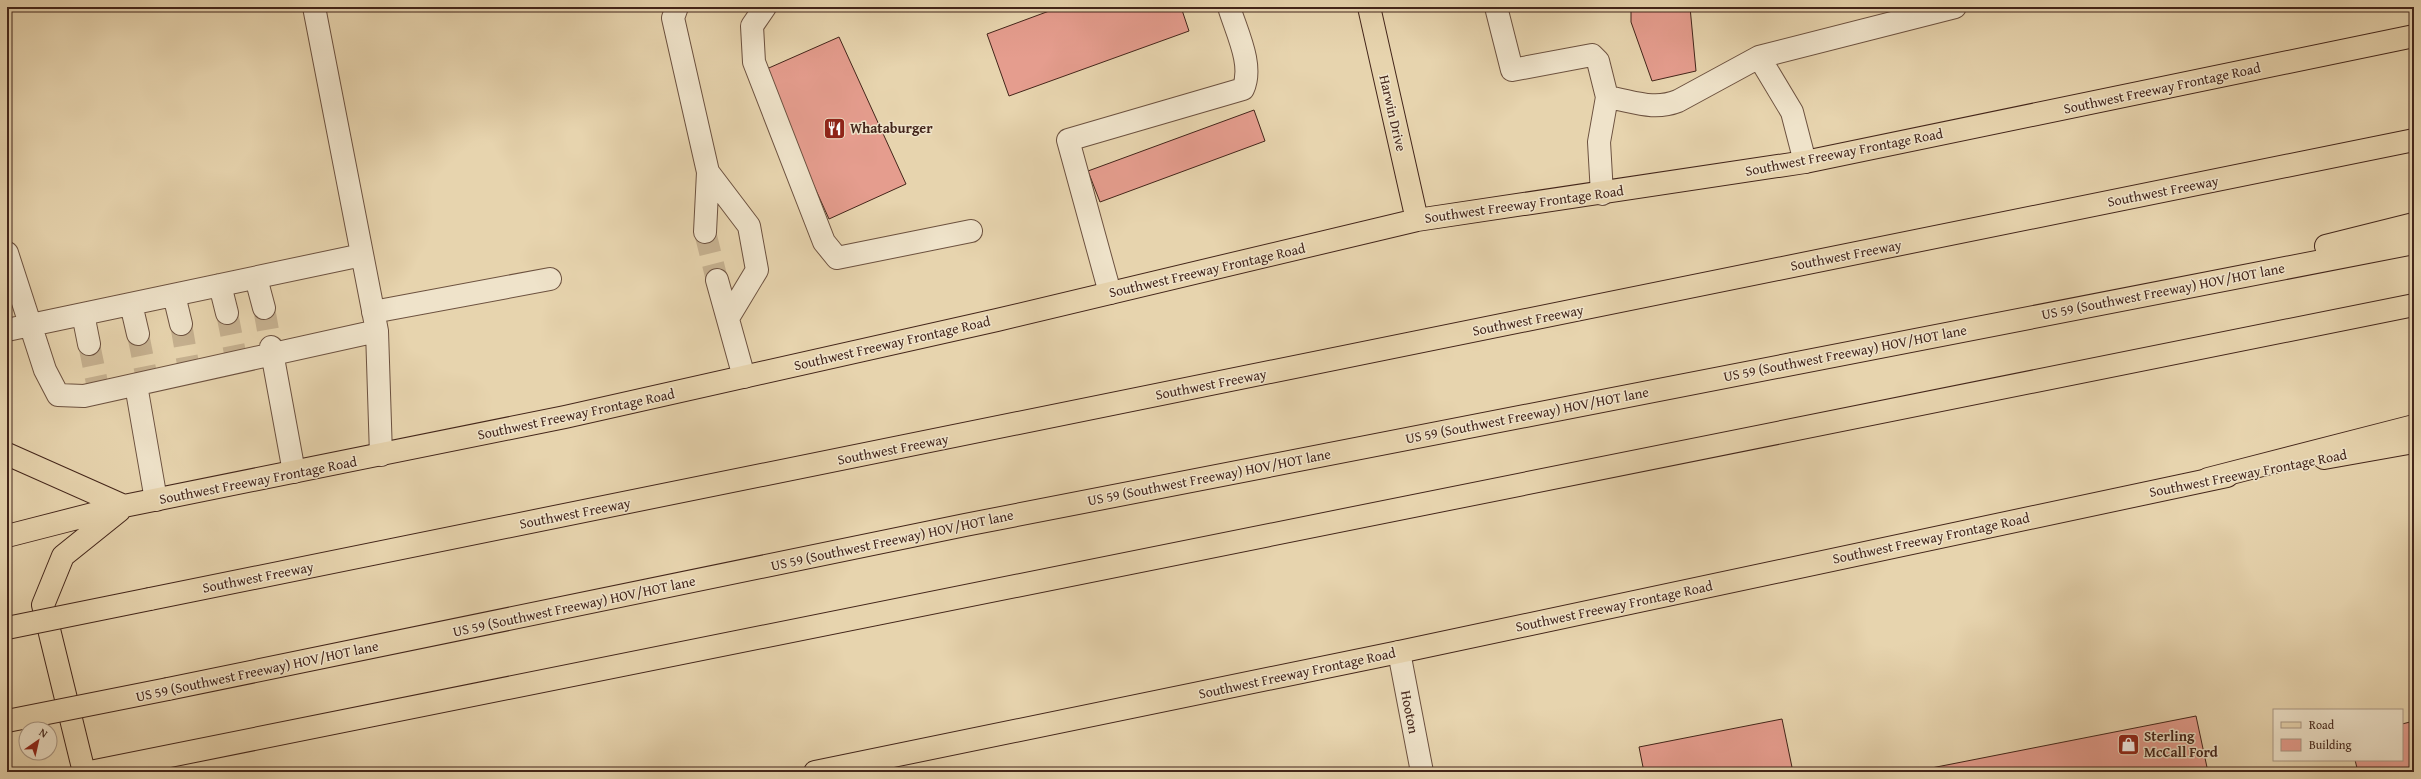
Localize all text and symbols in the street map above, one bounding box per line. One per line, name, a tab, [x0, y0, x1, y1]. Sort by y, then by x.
street label: Southwest Freeway Frontage Road	[2062, 57, 2263, 119]
street label: Harwin Drive	[1374, 73, 1412, 154]
restaurant icon: Whataburger	[821, 115, 847, 141]
place label: Whataburger	[850, 118, 933, 138]
street label: Southwest Freeway Frontage Road	[1743, 123, 1945, 181]
street label: Southwest Freeway	[2106, 170, 2220, 212]
street label: Southwest Freeway Frontage Road	[1423, 180, 1625, 228]
street label: Southwest Freeway	[1789, 234, 1903, 276]
street label: Southwest Freeway Frontage Road	[1107, 238, 1308, 302]
street label: US 59 (Southwest Freeway) HOV/HOT lane	[2040, 257, 2287, 324]
street label: Southwest Freeway	[1471, 299, 1585, 341]
street label: Southwest Freeway Frontage Road	[792, 311, 993, 375]
street label: US 59 (Southwest Freeway) HOV/HOT lane	[1722, 319, 1969, 386]
street label: Southwest Freeway	[1154, 363, 1268, 405]
street label: US 59 (Southwest Freeway) HOV/HOT lane	[1404, 381, 1651, 448]
street label: Southwest Freeway Frontage Road	[476, 383, 677, 445]
street label: Southwest Freeway	[836, 428, 950, 470]
street label: US 59 (Southwest Freeway) HOV/HOT lane	[1086, 443, 1333, 510]
street label: Southwest Freeway Frontage Road	[2147, 444, 2349, 502]
street label: Southwest Freeway Frontage Road	[157, 451, 359, 509]
street label: Southwest Freeway	[518, 492, 632, 534]
street label: US 59 (Southwest Freeway) HOV/HOT lane	[769, 504, 1016, 576]
street label: Southwest Freeway Frontage Road	[1831, 507, 2032, 569]
street label: Southwest Freeway	[201, 556, 315, 598]
street label: US 59 (Southwest Freeway) HOV/HOT lane	[451, 570, 698, 642]
street label: Southwest Freeway Frontage Road	[1514, 575, 1715, 637]
street label: US 59 (Southwest Freeway) HOV/HOT lane	[134, 635, 381, 707]
street label: Southwest Freeway Frontage Road	[1197, 642, 1398, 704]
street label: Hooton	[1396, 689, 1424, 735]
legend	[2273, 709, 2403, 761]
text: Road	[2309, 716, 2335, 733]
north arrow	[18, 721, 58, 761]
text: N	[36, 724, 52, 742]
place label: Sterling McCall Ford	[2144, 726, 2218, 762]
shop icon: Sterling McCall Ford	[2115, 731, 2141, 757]
text: Building	[2309, 736, 2352, 753]

